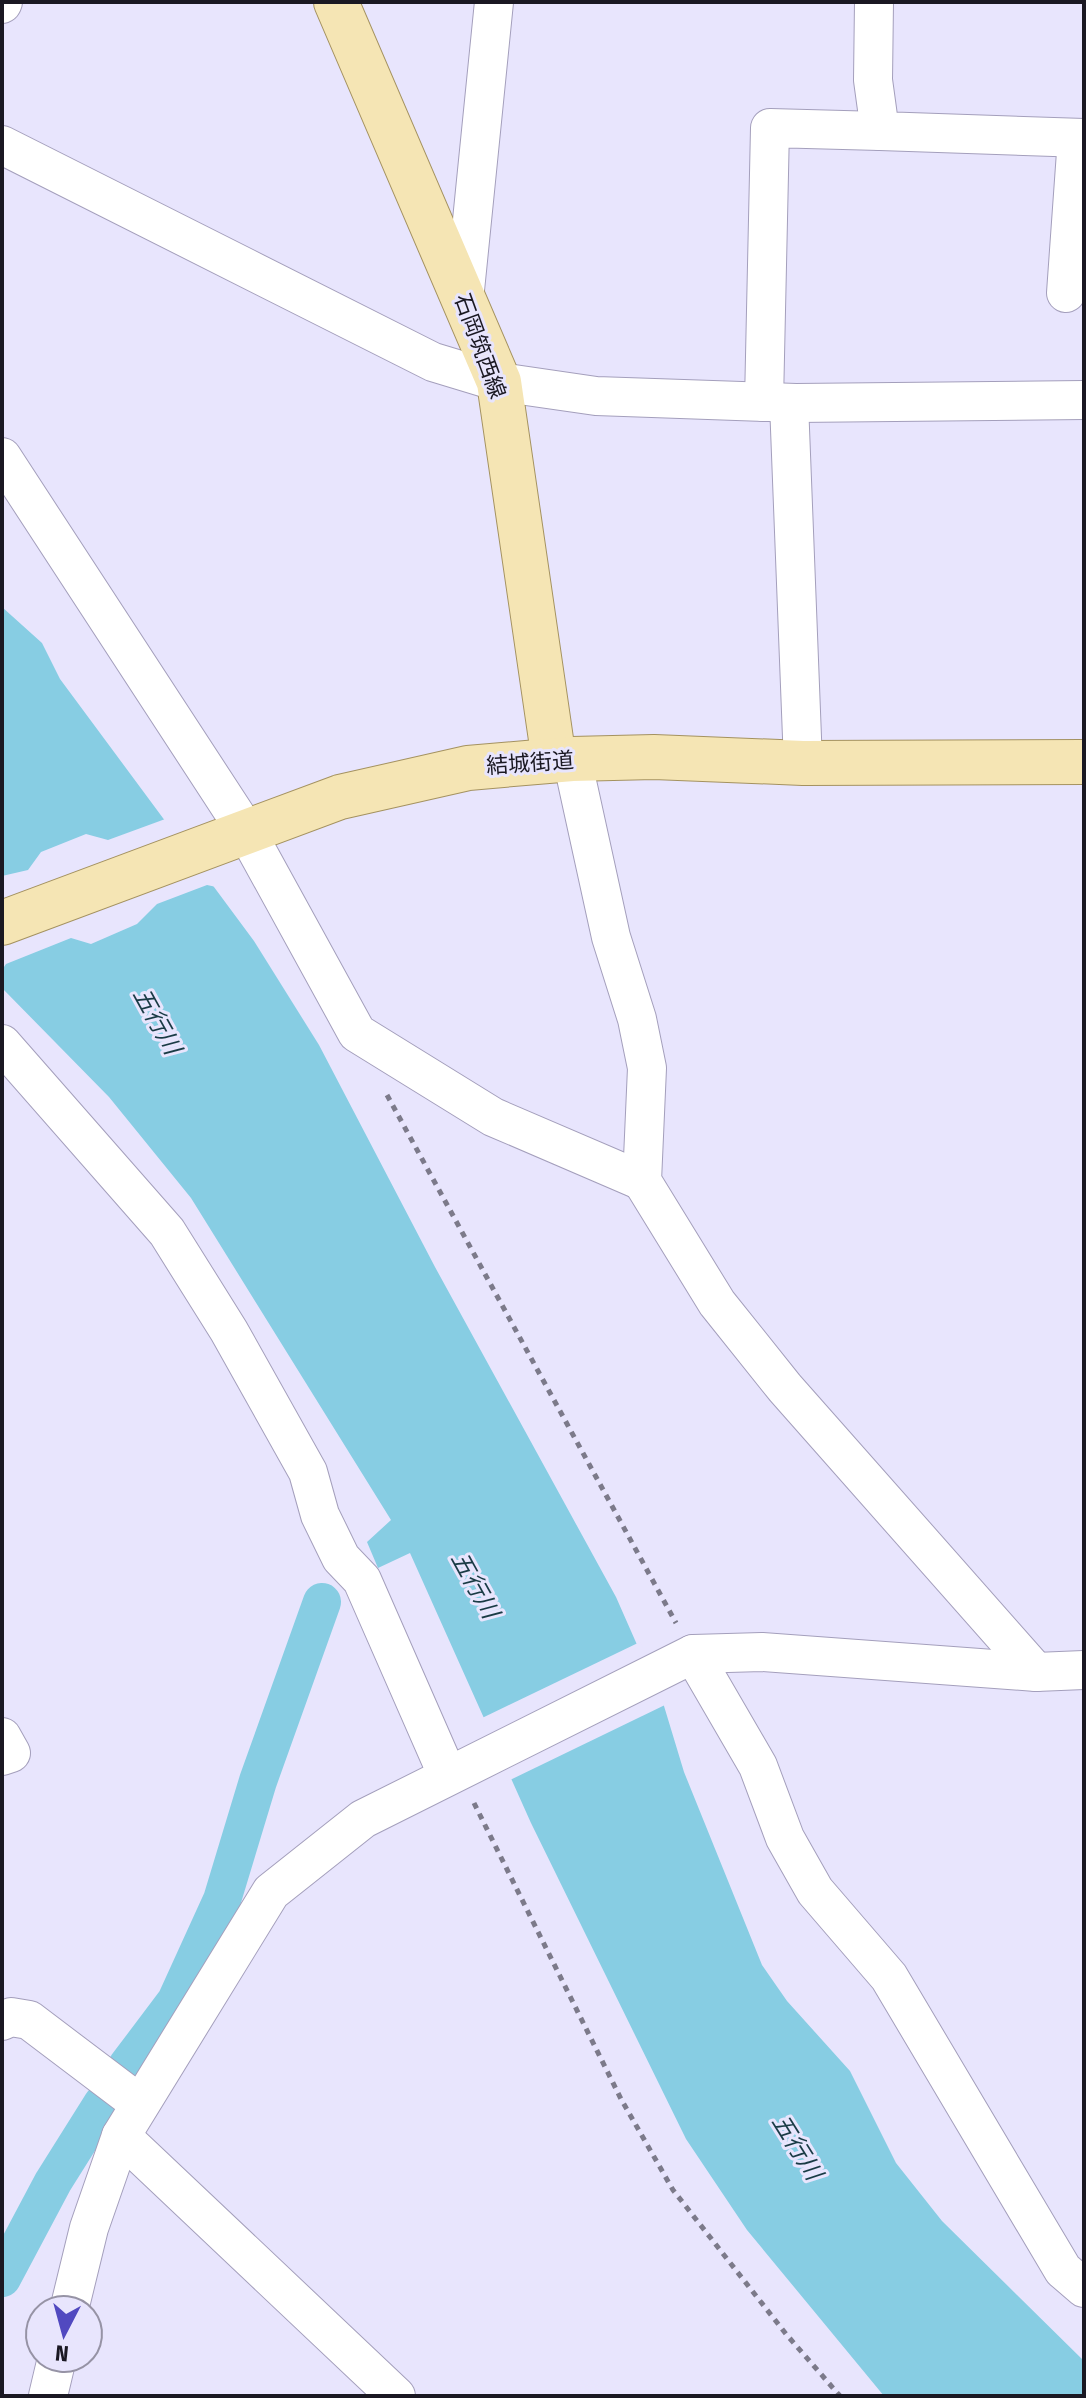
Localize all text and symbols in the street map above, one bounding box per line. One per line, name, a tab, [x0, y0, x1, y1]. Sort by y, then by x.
street label: 石岡筑西線	[449, 290, 511, 402]
street label: 結城街道	[485, 746, 575, 780]
water label: 五行川	[127, 983, 188, 1062]
water label: 五行川	[445, 1547, 506, 1626]
water label: 五行川	[766, 2109, 830, 2187]
north arrow	[24, 2294, 104, 2374]
text: N	[54, 2339, 70, 2368]

